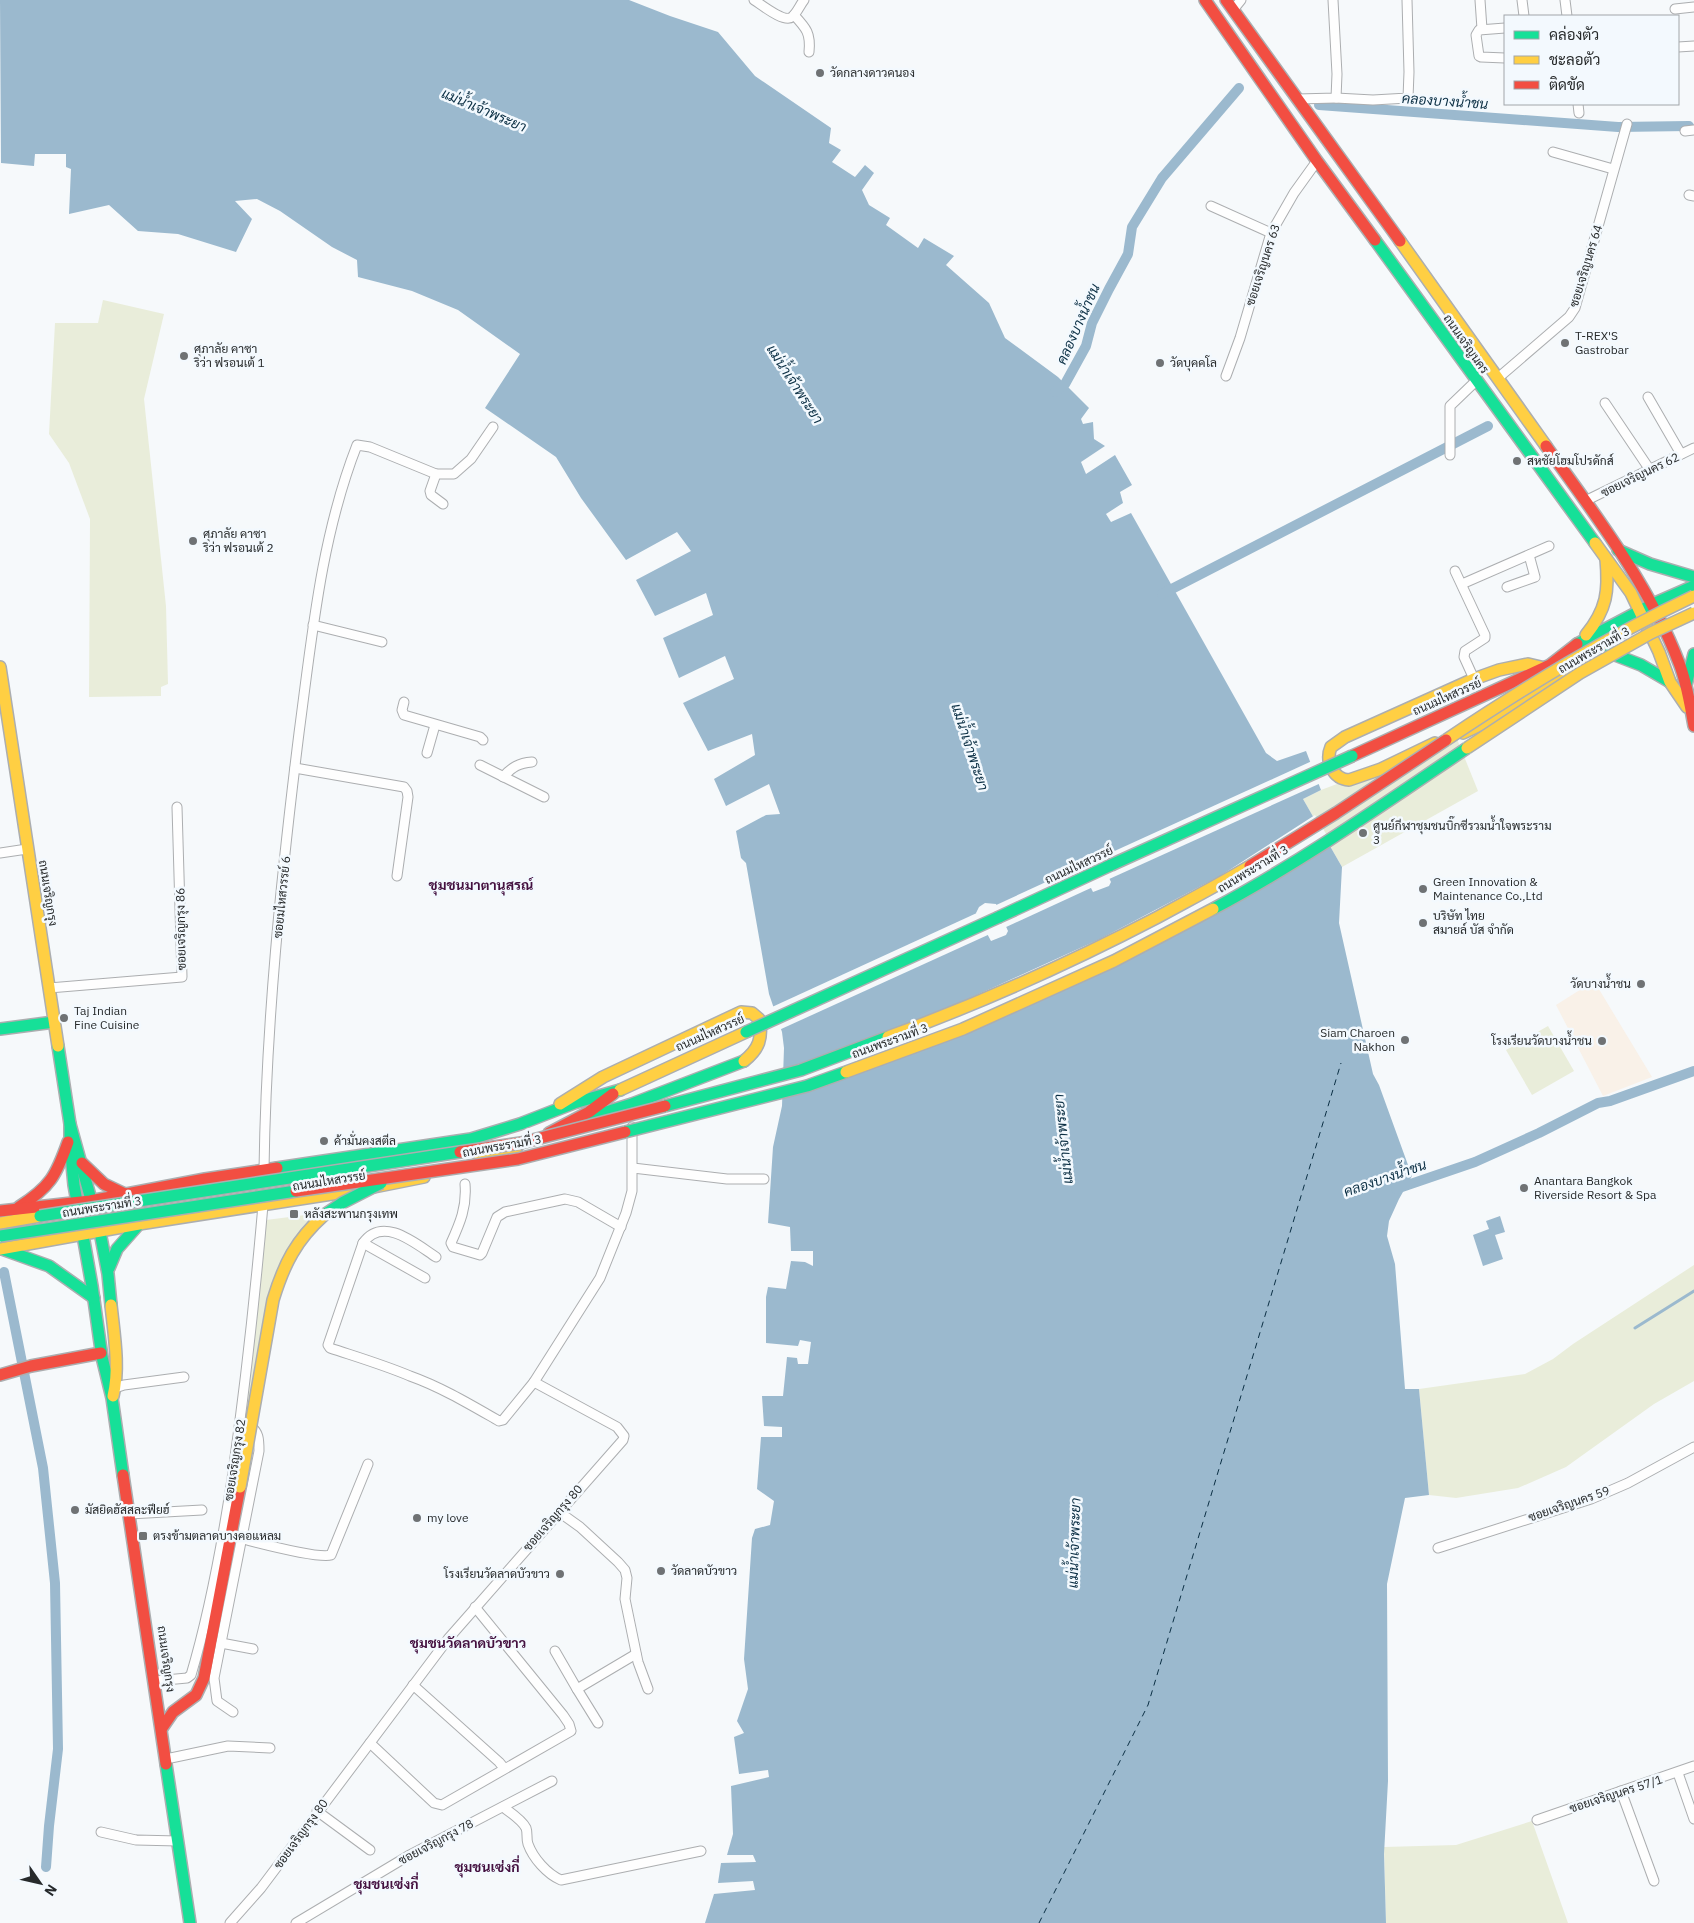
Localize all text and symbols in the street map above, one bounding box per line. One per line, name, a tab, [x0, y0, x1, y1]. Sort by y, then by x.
legend	[1504, 15, 1679, 105]
text: คล่องตัว	[1549, 25, 1599, 44]
text: ชะลอตัว	[1549, 50, 1600, 69]
place label: วัดกลางดาวคนอง	[830, 65, 915, 80]
marker: วัดกลางดาวคนอง	[814, 67, 826, 79]
text: ติดขัด	[1549, 75, 1585, 94]
water label: แม่น้ำเจ้าพระยา	[439, 81, 531, 136]
water label: คลองบางน้ำชน	[1401, 86, 1489, 113]
street label: ซอยเจริญนคร 63	[1242, 222, 1283, 308]
street label: ซอยเจริญนคร 64	[1566, 223, 1605, 309]
water label: คลองบางน้ำชน	[1049, 280, 1104, 367]
street label: ถนนเจริญนคร	[1440, 311, 1492, 376]
place label: T-REX'S Gastrobar	[1575, 328, 1629, 357]
marker: T-REX'S Gastrobar	[1559, 337, 1571, 349]
water label: แม่น้ำเจ้าพระยา	[763, 340, 830, 427]
place label: ศุภาลัย คาซา ริว่า ฟรอนเต้ 1	[193, 341, 265, 370]
marker: ศุภาลัย คาซา ริว่า ฟรอนเต้ 1	[178, 350, 190, 362]
place label: วัดบุคคโล	[1170, 355, 1217, 372]
marker: วัดบุคคโล	[1154, 357, 1166, 369]
street label: ซอยเจริญนคร 62	[1598, 449, 1681, 500]
place label: สหชัยโฮมโปรดักส์	[1527, 453, 1614, 468]
marker: สหชัยโฮมโปรดักส์	[1511, 455, 1523, 467]
place label: ศุภาลัย คาซา ริว่า ฟรอนเต้ 2	[202, 526, 274, 555]
marker: ศุภาลัย คาซา ริว่า ฟรอนเต้ 2	[187, 535, 199, 547]
street label: ถนนพระรามที่ 3	[1554, 620, 1632, 676]
street label: ถนนมไหสวรรย์	[1410, 675, 1483, 718]
water label: แม่น้ำเจ้าพระยา	[947, 700, 995, 793]
place label: ศูนย์กีฬาชุมชนบิ๊กซีรวมน้ำใจพระราม 3	[1373, 815, 1552, 847]
marker: ศูนย์กีฬาชุมชนบิ๊กซีรวมน้ำใจพระราม 3	[1357, 827, 1369, 839]
street label: ถนนพระรามที่ 3	[1213, 839, 1291, 896]
street label: ถนนมไหสวรรย์	[1042, 842, 1115, 887]
street label: ซอยมไหสวรรย์ 6	[270, 855, 293, 939]
street label: ถนนเจริญกรุง	[34, 859, 61, 927]
place label: Green Innovation & Maintenance Co.,Ltd	[1433, 874, 1543, 903]
district label: ชุมชนมาตานุสรณ์	[429, 876, 534, 896]
marker: Green Innovation & Maintenance Co.,Ltd	[1417, 883, 1429, 895]
street label: ซอยเจริญกรุง 86	[172, 887, 191, 971]
place label: บริษัท ไทย สมายล์ บัส จำกัด	[1433, 908, 1514, 937]
marker: บริษัท ไทย สมายล์ บัส จำกัด	[1417, 917, 1429, 929]
place label: วัดบางน้ำชน	[1570, 973, 1631, 991]
marker: วัดบางน้ำชน	[1635, 978, 1647, 990]
place label: Taj Indian Fine Cuisine	[74, 1003, 140, 1032]
street label: ถนนมไหสวรรย์	[673, 1011, 746, 1054]
marker: Taj Indian Fine Cuisine	[58, 1012, 70, 1024]
street label: ถนนพระรามที่ 3	[849, 1017, 930, 1061]
place label: Siam Charoen Nakhon	[1320, 1025, 1395, 1054]
place label: โรงเรียนวัดบางน้ำชน	[1491, 1030, 1592, 1048]
marker: Siam Charoen Nakhon	[1399, 1034, 1411, 1046]
marker: โรงเรียนวัดบางน้ำชน	[1596, 1035, 1608, 1047]
water label: แม่น้ำเจ้าพระยา	[1046, 1093, 1077, 1185]
street label: ถนนพระรามที่ 3	[461, 1128, 543, 1160]
place label: ค้ามั่นคงสตีล	[334, 1130, 396, 1148]
marker: ค้ามั่นคงสตีล	[318, 1135, 330, 1147]
water label: คลองบางน้ำชน	[1340, 1153, 1429, 1201]
street label: ถนนมไหสวรรย์	[291, 1167, 366, 1194]
place label: Anantara Bangkok Riverside Resort & Spa	[1534, 1173, 1657, 1202]
marker: Anantara Bangkok Riverside Resort & Spa	[1518, 1182, 1530, 1194]
street label: ถนนพระรามที่ 3	[61, 1190, 143, 1220]
place label: หลังสะพานกรุงเทพ	[304, 1206, 398, 1223]
marker: หลังสะพานกรุงเทพ	[288, 1208, 300, 1220]
street label: ซอยเจริญกรุง 82	[221, 1418, 250, 1502]
street label: ซอยเจริญกรุง 80	[520, 1481, 587, 1555]
street label: ซอยเจริญนคร 59	[1526, 1483, 1612, 1525]
water label: แม่น้ำเจ้าพระยา	[1060, 1497, 1085, 1589]
place label: มัสยิดฮัสสละฟียฮ์	[85, 1502, 170, 1517]
marker: มัสยิดฮัสสละฟียฮ์	[69, 1504, 81, 1516]
place label: my love	[427, 1510, 469, 1525]
marker: my love	[411, 1512, 423, 1524]
place label: ตรงข้ามตลาดบางคอแหลม	[153, 1528, 281, 1543]
marker: ตรงข้ามตลาดบางคอแหลม	[137, 1530, 149, 1542]
place label: วัดลาดบัวขาว	[671, 1563, 737, 1578]
marker: วัดลาดบัวขาว	[655, 1565, 667, 1577]
place label: โรงเรียนวัดลาดบัวขาว	[443, 1566, 550, 1581]
marker: โรงเรียนวัดลาดบัวขาว	[554, 1568, 566, 1580]
street label: ถนนเจริญกรุง	[152, 1625, 179, 1693]
district label: ชุมชนวัดลาดบัวขาว	[410, 1634, 526, 1654]
street label: ซอยเจริญนคร 57/1	[1567, 1771, 1664, 1816]
street label: ซอยเจริญกรุง 80	[270, 1796, 333, 1873]
street label: ซอยเจริญกรุง 78	[396, 1815, 477, 1869]
district label: ชุมชนเซ่งกี่	[454, 1855, 520, 1878]
north arrow	[15, 1858, 65, 1908]
district label: ชุมชนเซ่งกี่	[353, 1872, 419, 1895]
text: N	[40, 1881, 61, 1900]

